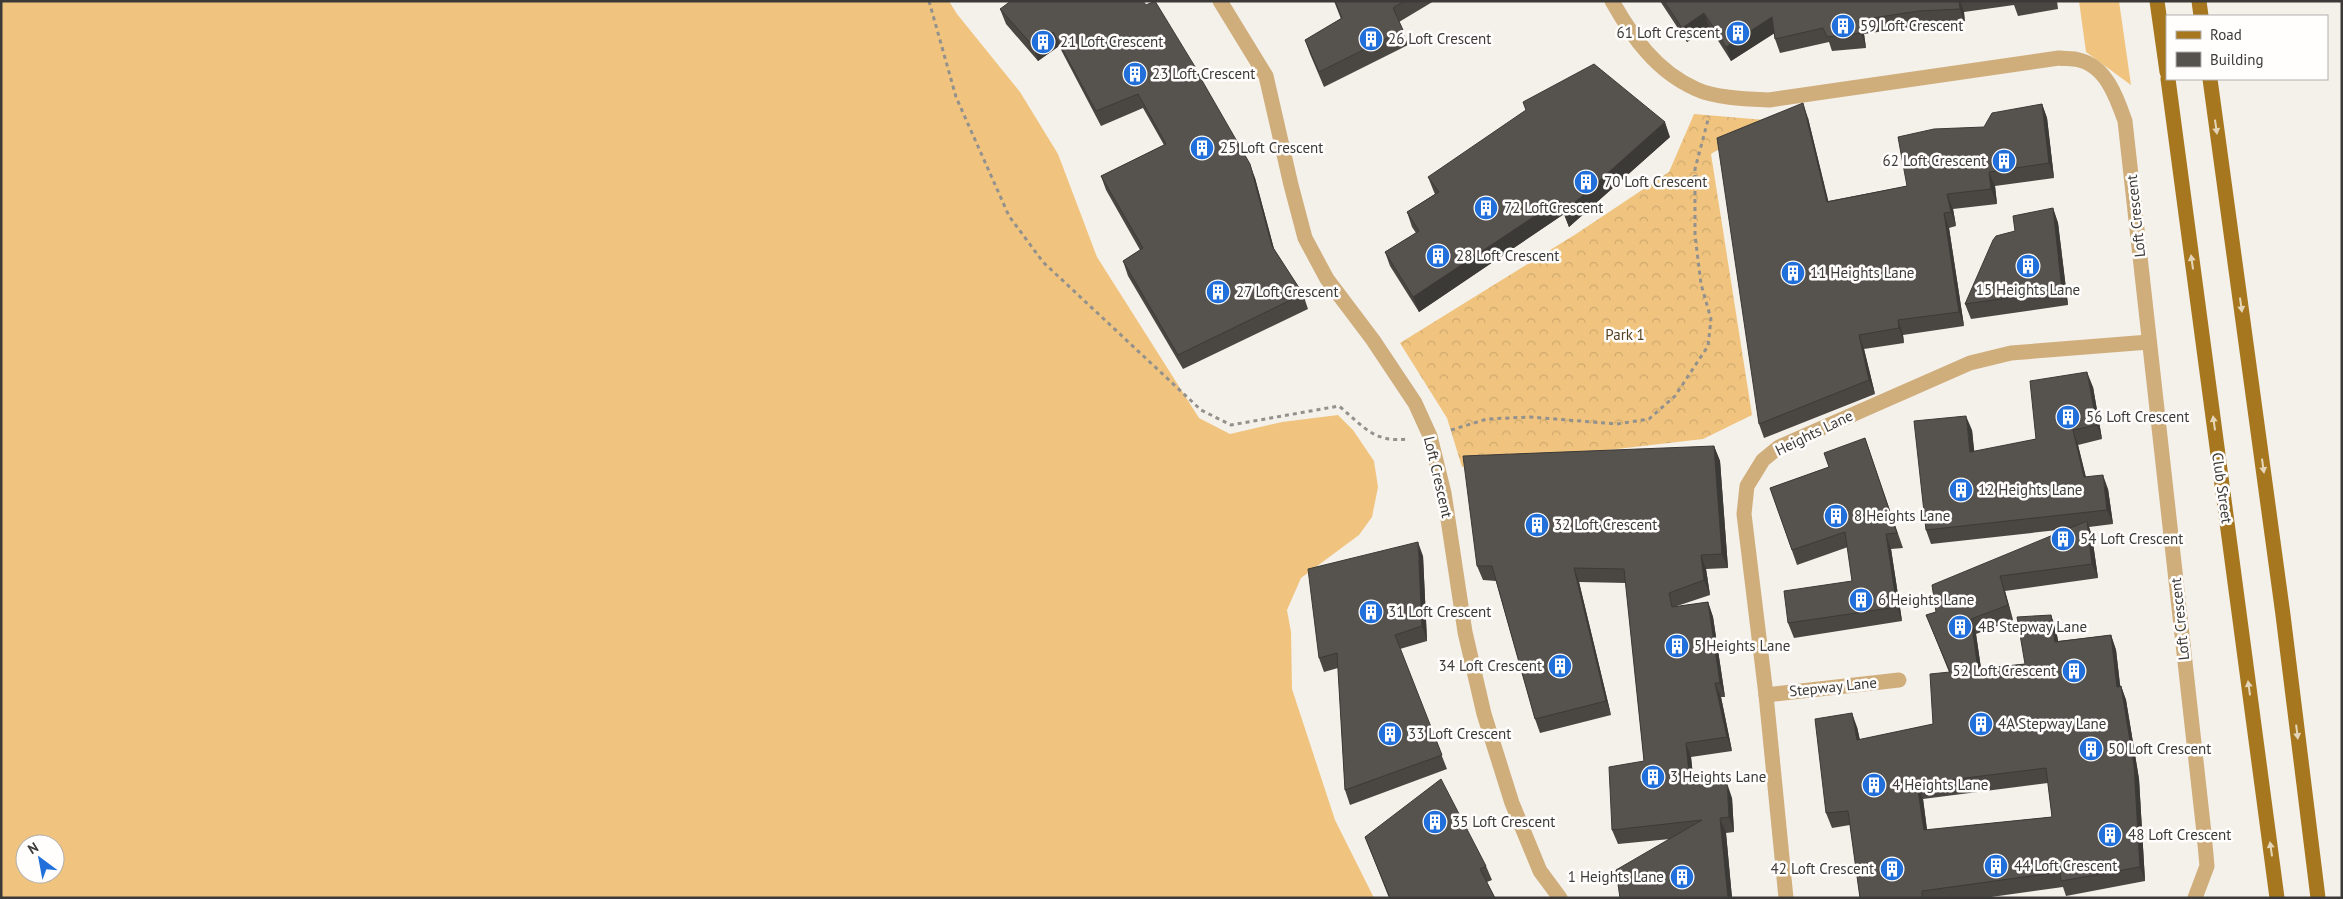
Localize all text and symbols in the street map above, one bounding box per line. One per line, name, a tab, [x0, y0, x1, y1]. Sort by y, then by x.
building icon: 59 Loft Crescent	[1830, 13, 1856, 39]
legend	[2166, 15, 2328, 80]
place label: 59 Loft Crescent	[1860, 16, 1963, 35]
building icon: 61 Loft Crescent	[1725, 20, 1751, 46]
place label: 61 Loft Crescent	[1617, 23, 1720, 42]
text: Road	[2210, 25, 2242, 44]
building icon: 26 Loft Crescent	[1358, 26, 1384, 52]
building icon: 21 Loft Crescent	[1030, 29, 1056, 55]
place label: 26 Loft Crescent	[1388, 29, 1491, 48]
place label: 21 Loft Crescent	[1060, 32, 1163, 51]
text: Building	[2210, 50, 2264, 69]
building icon: 23 Loft Crescent	[1122, 61, 1148, 87]
place label: 23 Loft Crescent	[1152, 64, 1255, 83]
one-way arrow	[2213, 119, 2221, 135]
building icon: 25 Loft Crescent	[1189, 135, 1215, 161]
place label: 25 Loft Crescent	[1220, 138, 1323, 157]
building icon: 62 Loft Crescent	[1991, 148, 2017, 174]
place label: 62 Loft Crescent	[1883, 151, 1986, 170]
building icon: 70 Loft Crescent	[1573, 169, 1599, 195]
place label: 70 Loft Crescent	[1604, 172, 1707, 191]
street label: Loft Crescent	[2122, 174, 2149, 258]
building icon: 72 LoftCrescent	[1473, 195, 1499, 221]
place label: 72 LoftCrescent	[1504, 198, 1603, 217]
building icon: 28 Loft Crescent	[1425, 243, 1451, 269]
place label: 28 Loft Crescent	[1456, 246, 1559, 265]
building icon: 15 Heights Lane	[2015, 253, 2041, 279]
one-way arrow	[2188, 254, 2196, 270]
building icon: 11 Heights Lane	[1780, 260, 1806, 286]
place label: 11 Heights Lane	[1810, 263, 1914, 282]
building icon: 27 Loft Crescent	[1205, 279, 1231, 305]
place label: 15 Heights Lane	[1976, 280, 2080, 299]
place label: 27 Loft Crescent	[1236, 282, 1339, 301]
one-way arrow	[2237, 298, 2245, 314]
park label: Park 1	[1605, 325, 1645, 344]
building icon: 56 Loft Crescent	[2055, 404, 2081, 430]
street label: Heights Lane	[1772, 406, 1856, 460]
place label: 56 Loft Crescent	[2086, 407, 2189, 426]
one-way arrow	[2210, 415, 2218, 431]
street label: Loft Crescent	[1420, 434, 1457, 519]
street label: Club Street	[2208, 451, 2237, 525]
one-way arrow	[2259, 459, 2267, 475]
building icon: 12 Heights Lane	[1948, 477, 1974, 503]
place label: 12 Heights Lane	[1978, 480, 2082, 499]
building icon: 8 Heights Lane	[1823, 503, 1849, 529]
place label: 8 Heights Lane	[1854, 506, 1950, 525]
building icon: 32 Loft Crescent	[1524, 512, 1550, 538]
place label: 32 Loft Crescent	[1554, 515, 1657, 534]
building icon: 54 Loft Crescent	[2050, 526, 2076, 552]
place label: 54 Loft Crescent	[2080, 529, 2183, 548]
street label: Loft Crescent	[2166, 577, 2193, 661]
building icon: 6 Heights Lane	[1848, 587, 1874, 613]
place label: 6 Heights Lane	[1878, 590, 1974, 609]
building icon: 31 Loft Crescent	[1358, 599, 1384, 625]
place label: 31 Loft Crescent	[1388, 602, 1491, 621]
building icon: 4B Stepway Lane	[1947, 614, 1973, 640]
place label: 4B Stepway Lane	[1978, 617, 2087, 636]
building icon: 5 Heights Lane	[1664, 633, 1690, 659]
place label: 5 Heights Lane	[1694, 636, 1790, 655]
building icon: 34 Loft Crescent	[1547, 653, 1573, 679]
place label: 34 Loft Crescent	[1439, 656, 1542, 675]
building icon: 52 Loft Crescent	[2061, 658, 2087, 684]
place label: 52 Loft Crescent	[1953, 661, 2056, 680]
street label: Stepway Lane	[1788, 672, 1878, 701]
one-way arrow	[2245, 680, 2253, 696]
building icon: 4A Stepway Lane	[1968, 711, 1994, 737]
place label: 4A Stepway Lane	[1998, 714, 2106, 733]
building icon: 33 Loft Crescent	[1377, 721, 1403, 747]
place label: 33 Loft Crescent	[1408, 724, 1511, 743]
one-way arrow	[2293, 725, 2301, 741]
building icon: 50 Loft Crescent	[2078, 736, 2104, 762]
place label: 50 Loft Crescent	[2108, 739, 2211, 758]
building icon: 3 Heights Lane	[1640, 764, 1666, 790]
place label: 3 Heights Lane	[1670, 767, 1766, 786]
building icon: 4 Heights Lane	[1861, 772, 1887, 798]
place label: 4 Heights Lane	[1892, 775, 1988, 794]
building icon: 35 Loft Crescent	[1422, 809, 1448, 835]
place label: 35 Loft Crescent	[1452, 812, 1555, 831]
building icon: 48 Loft Crescent	[2097, 822, 2123, 848]
place label: 48 Loft Crescent	[2128, 825, 2231, 844]
north arrow	[15, 834, 65, 884]
text: N	[24, 838, 42, 858]
one-way arrow	[2267, 841, 2275, 857]
building icon: 44 Loft Crescent	[1983, 853, 2009, 879]
building icon: 42 Loft Crescent	[1879, 856, 1905, 882]
place label: 44 Loft Crescent	[2014, 856, 2117, 875]
place label: 42 Loft Crescent	[1771, 859, 1874, 878]
building icon: 1 Heights Lane	[1669, 864, 1695, 890]
place label: 1 Heights Lane	[1568, 867, 1664, 886]

